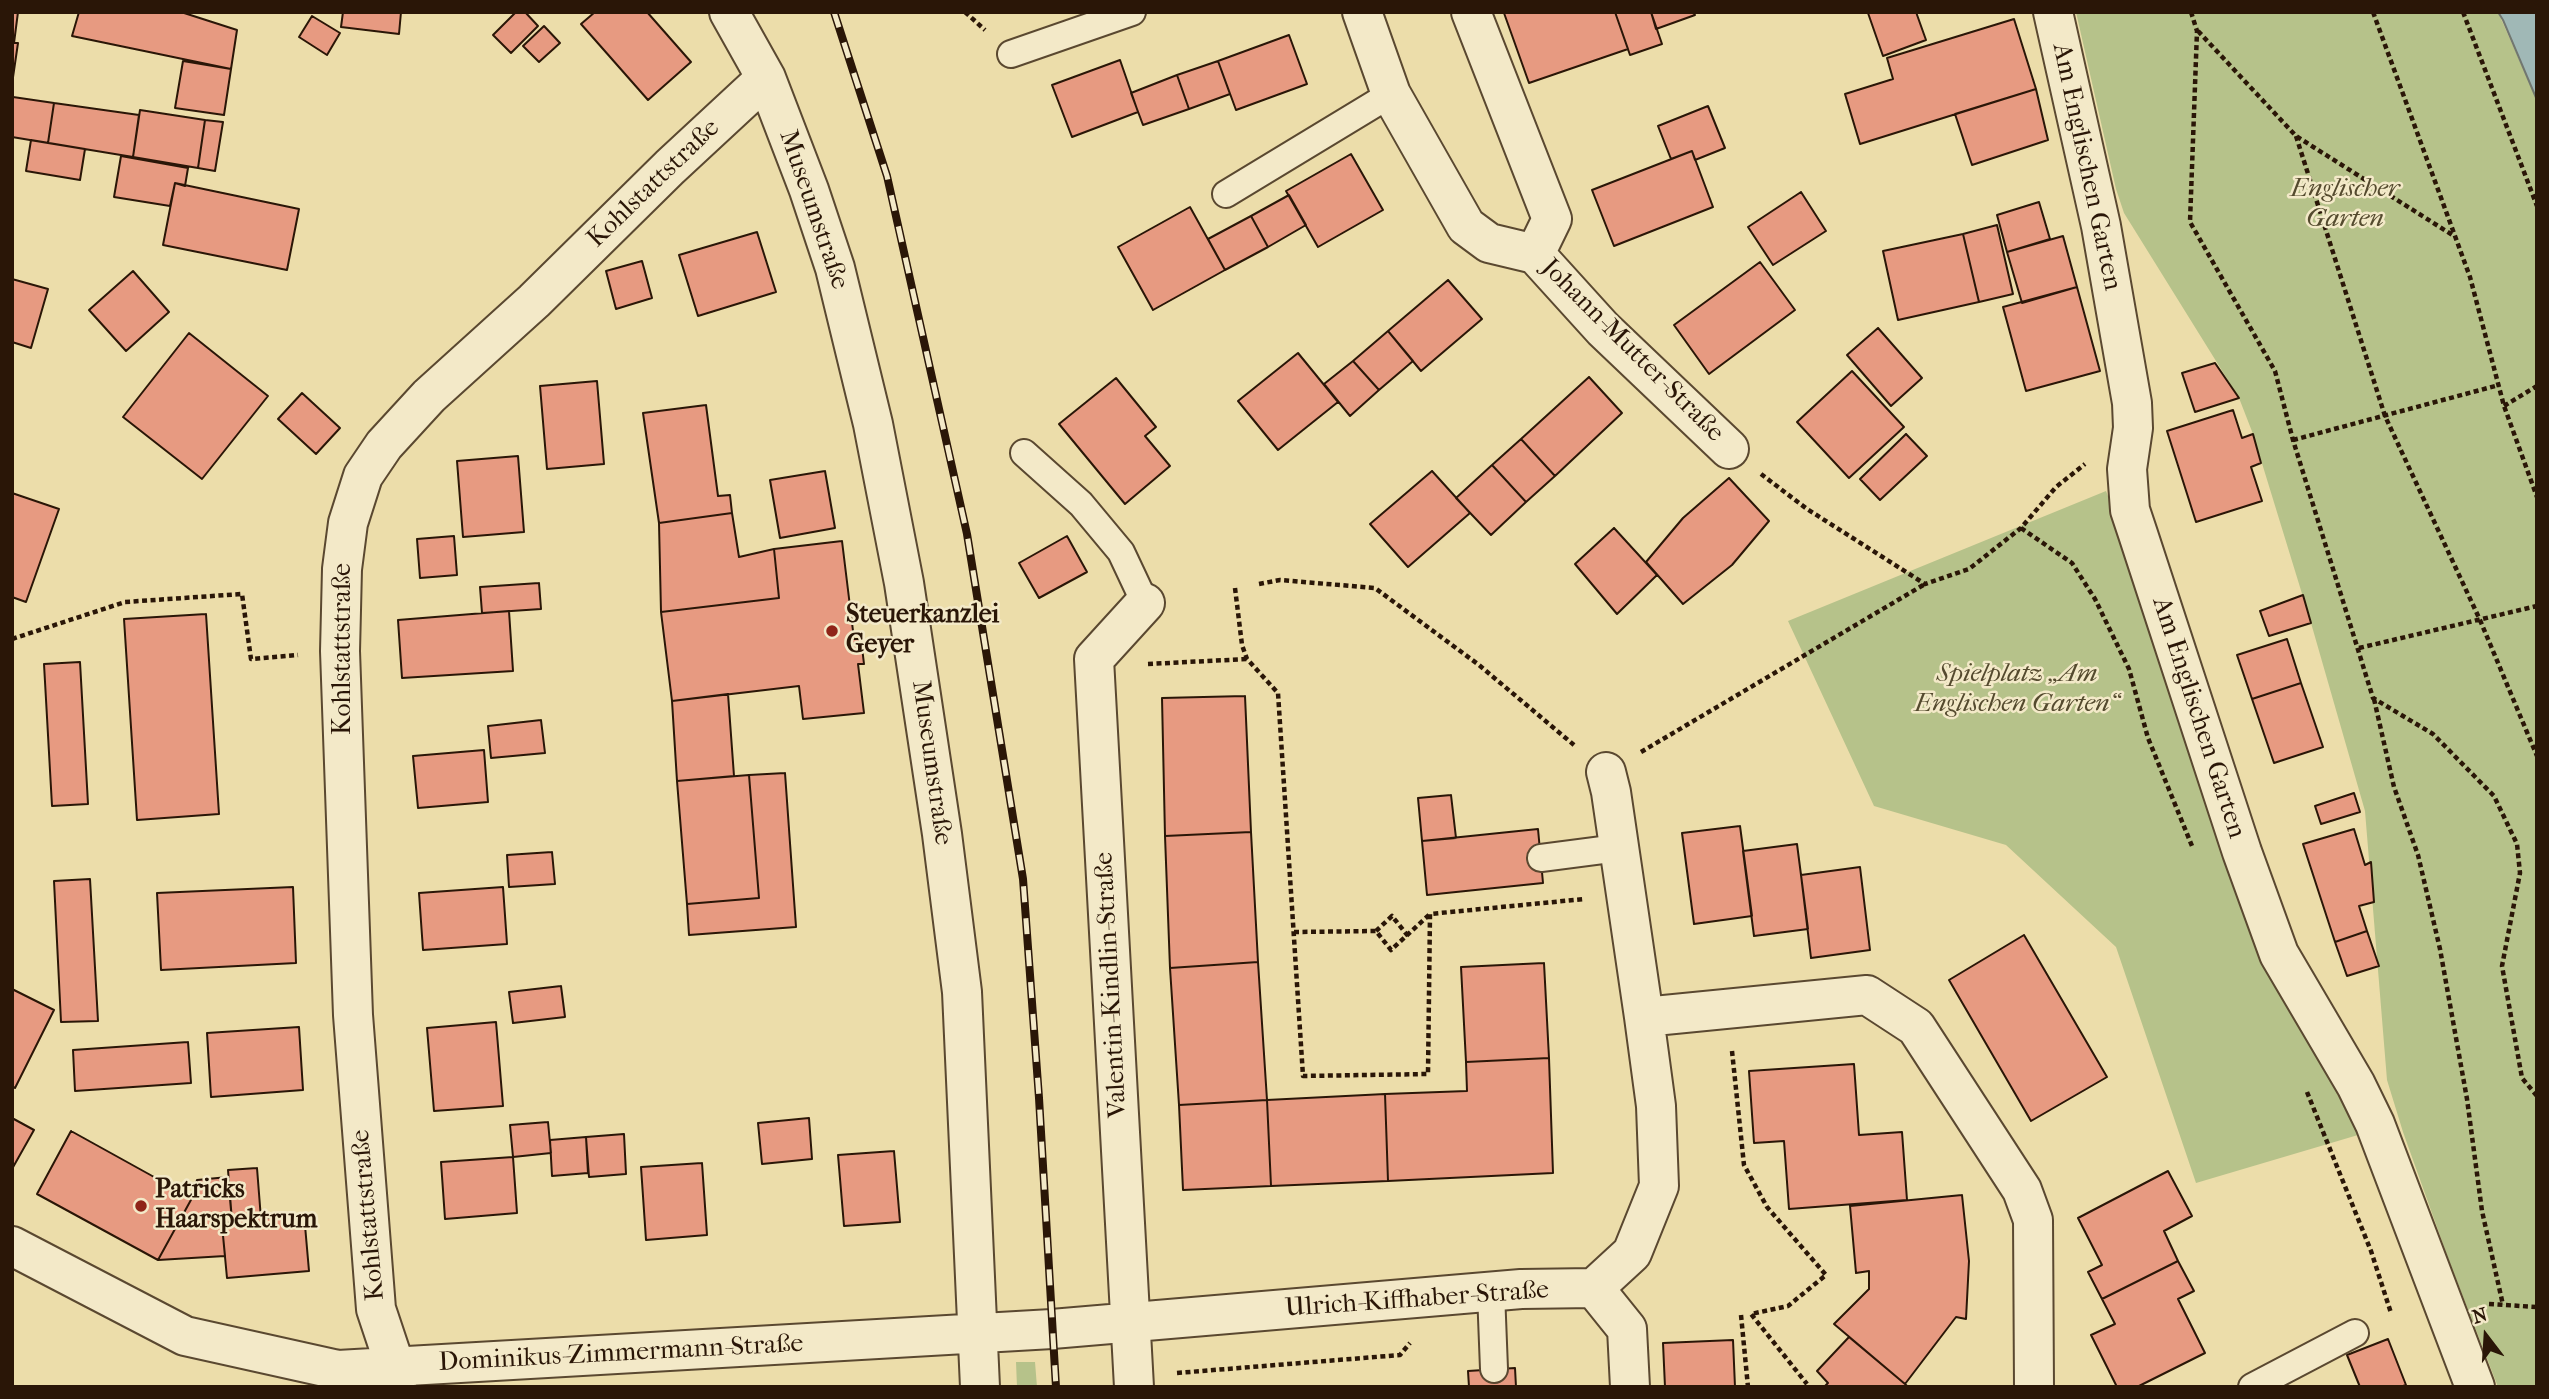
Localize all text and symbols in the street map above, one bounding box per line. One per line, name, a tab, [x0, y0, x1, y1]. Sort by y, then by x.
street label: Am Englischen Garten	[2045, 41, 2127, 293]
street label: Kohlstattstraße	[581, 113, 727, 255]
street label: Museumstraße	[771, 126, 855, 294]
park label: Englischer Garten	[2291, 174, 2399, 235]
street label: Johann-Mutter-Straße	[1534, 253, 1730, 449]
street label: Kohlstattstraße	[328, 563, 360, 735]
street label: Am Englischen Garten	[2144, 594, 2252, 842]
place label: Steuerkanzlei Geyer	[846, 600, 999, 662]
marker: Steuerkanzlei Geyer	[824, 623, 840, 639]
park label: Spielplatz „Am Englischen Garten“	[1915, 659, 2119, 720]
street label: Museumstraße	[904, 679, 958, 847]
street label: Valentin-Kindlin-Straße	[1089, 851, 1135, 1119]
street label: Kohlstattstraße	[346, 1128, 392, 1302]
place label: Patricks Haarspektrum	[155, 1175, 317, 1236]
marker: Patricks Haarspektrum	[133, 1198, 149, 1214]
street label: Ulrich-Kiffhaber-Straße	[1284, 1275, 1550, 1325]
north arrow	[2451, 1301, 2521, 1371]
text: N	[2470, 1303, 2490, 1329]
street label: Dominikus-Zimmermann-Straße	[438, 1329, 804, 1379]

